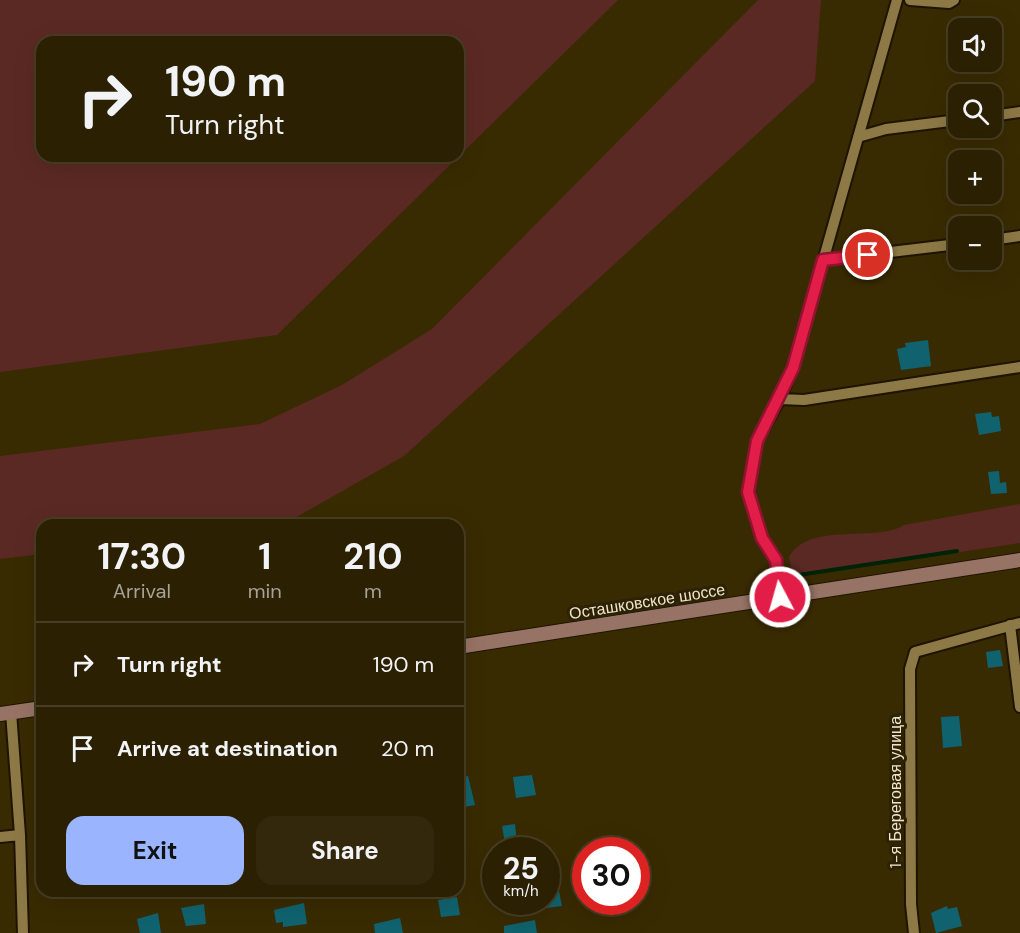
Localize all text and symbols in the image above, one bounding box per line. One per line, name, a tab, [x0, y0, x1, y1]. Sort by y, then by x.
map controls	[948, 18, 1002, 270]
button: sound	[948, 18, 1002, 72]
text: 190 m	[165, 54, 286, 109]
icon: right	[66, 60, 144, 138]
button: search	[948, 84, 1002, 138]
text: Turn right	[165, 107, 285, 142]
button: +	[948, 150, 1002, 204]
button: −	[948, 216, 1002, 270]
pin	[842, 229, 893, 280]
icon: arrive	[851, 238, 884, 271]
text: 17:30	[98, 533, 186, 580]
text: 1	[258, 533, 271, 580]
text: 210	[343, 533, 402, 580]
position arrow	[748, 565, 812, 629]
text: Arrival	[113, 578, 171, 604]
text: min	[248, 578, 282, 604]
text: m	[364, 578, 382, 604]
street label: Осташковское шоссе	[568, 579, 727, 624]
icon: right	[66, 648, 99, 681]
text: Turn right	[117, 650, 222, 679]
text: 190 m	[373, 650, 434, 679]
street label: 1-я Береговая улица	[885, 716, 906, 868]
icon: arrive	[66, 732, 99, 765]
text: Arrive at destination	[117, 734, 338, 763]
text: 20 m	[381, 734, 434, 763]
button: Exit	[66, 816, 244, 885]
button: Share	[256, 816, 434, 885]
speed limit sign: 30	[572, 837, 650, 915]
text: 25	[503, 849, 539, 888]
text: km/h	[503, 881, 539, 901]

